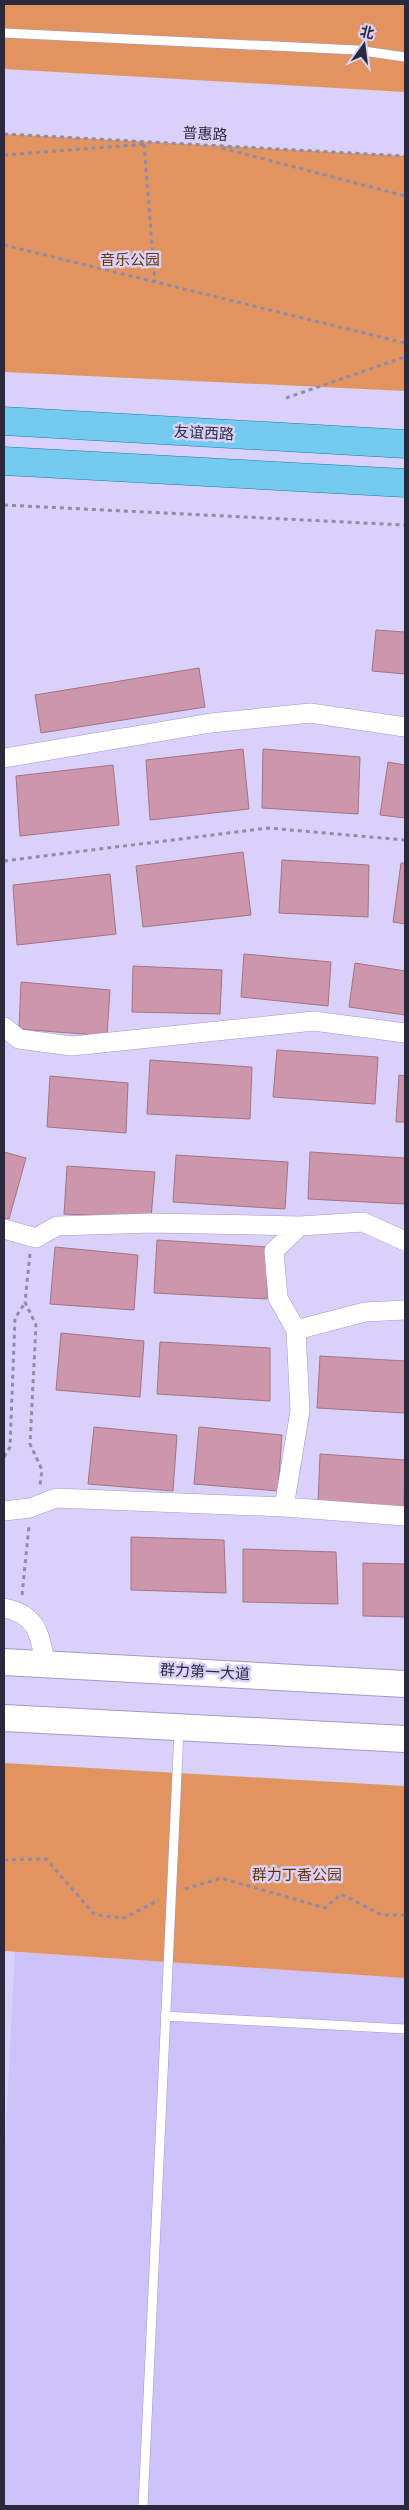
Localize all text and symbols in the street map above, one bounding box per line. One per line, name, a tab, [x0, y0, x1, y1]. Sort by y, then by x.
north arrow	[339, 20, 389, 70]
text: 北	[358, 21, 376, 44]
street label: 普惠路	[182, 122, 228, 146]
park label: 音乐公园	[100, 249, 160, 271]
street label: 友谊西路	[173, 420, 235, 446]
street label: 群力第一大道	[159, 1659, 251, 1685]
park label: 群力丁香公园	[252, 1864, 342, 1886]

